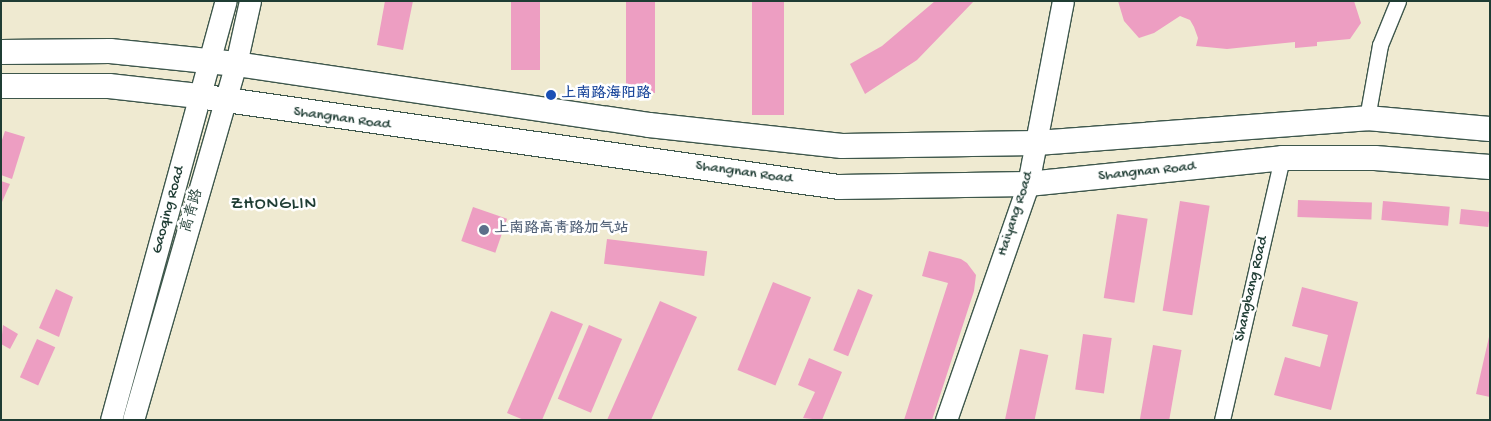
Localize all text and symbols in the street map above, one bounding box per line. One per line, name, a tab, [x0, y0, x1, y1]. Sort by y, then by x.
place label: 上南路海阳路	[561, 86, 651, 104]
marker: 上南路海阳路	[545, 89, 557, 101]
street label: Shangnan Road	[292, 103, 392, 135]
street label: Shangnan Road	[694, 157, 794, 189]
street label: Shangnan Road	[1097, 158, 1197, 186]
street label: Gaoqing Road	[149, 164, 189, 256]
street label: Haiyang Road	[994, 169, 1038, 259]
street label: 高青路	[178, 187, 208, 235]
district label: ZHONGLIN	[230, 194, 318, 216]
place label: 上南路高青路加气站	[494, 221, 629, 239]
marker: 上南路高青路加气站	[478, 224, 490, 236]
street label: Shangbang Road	[1231, 235, 1273, 343]

